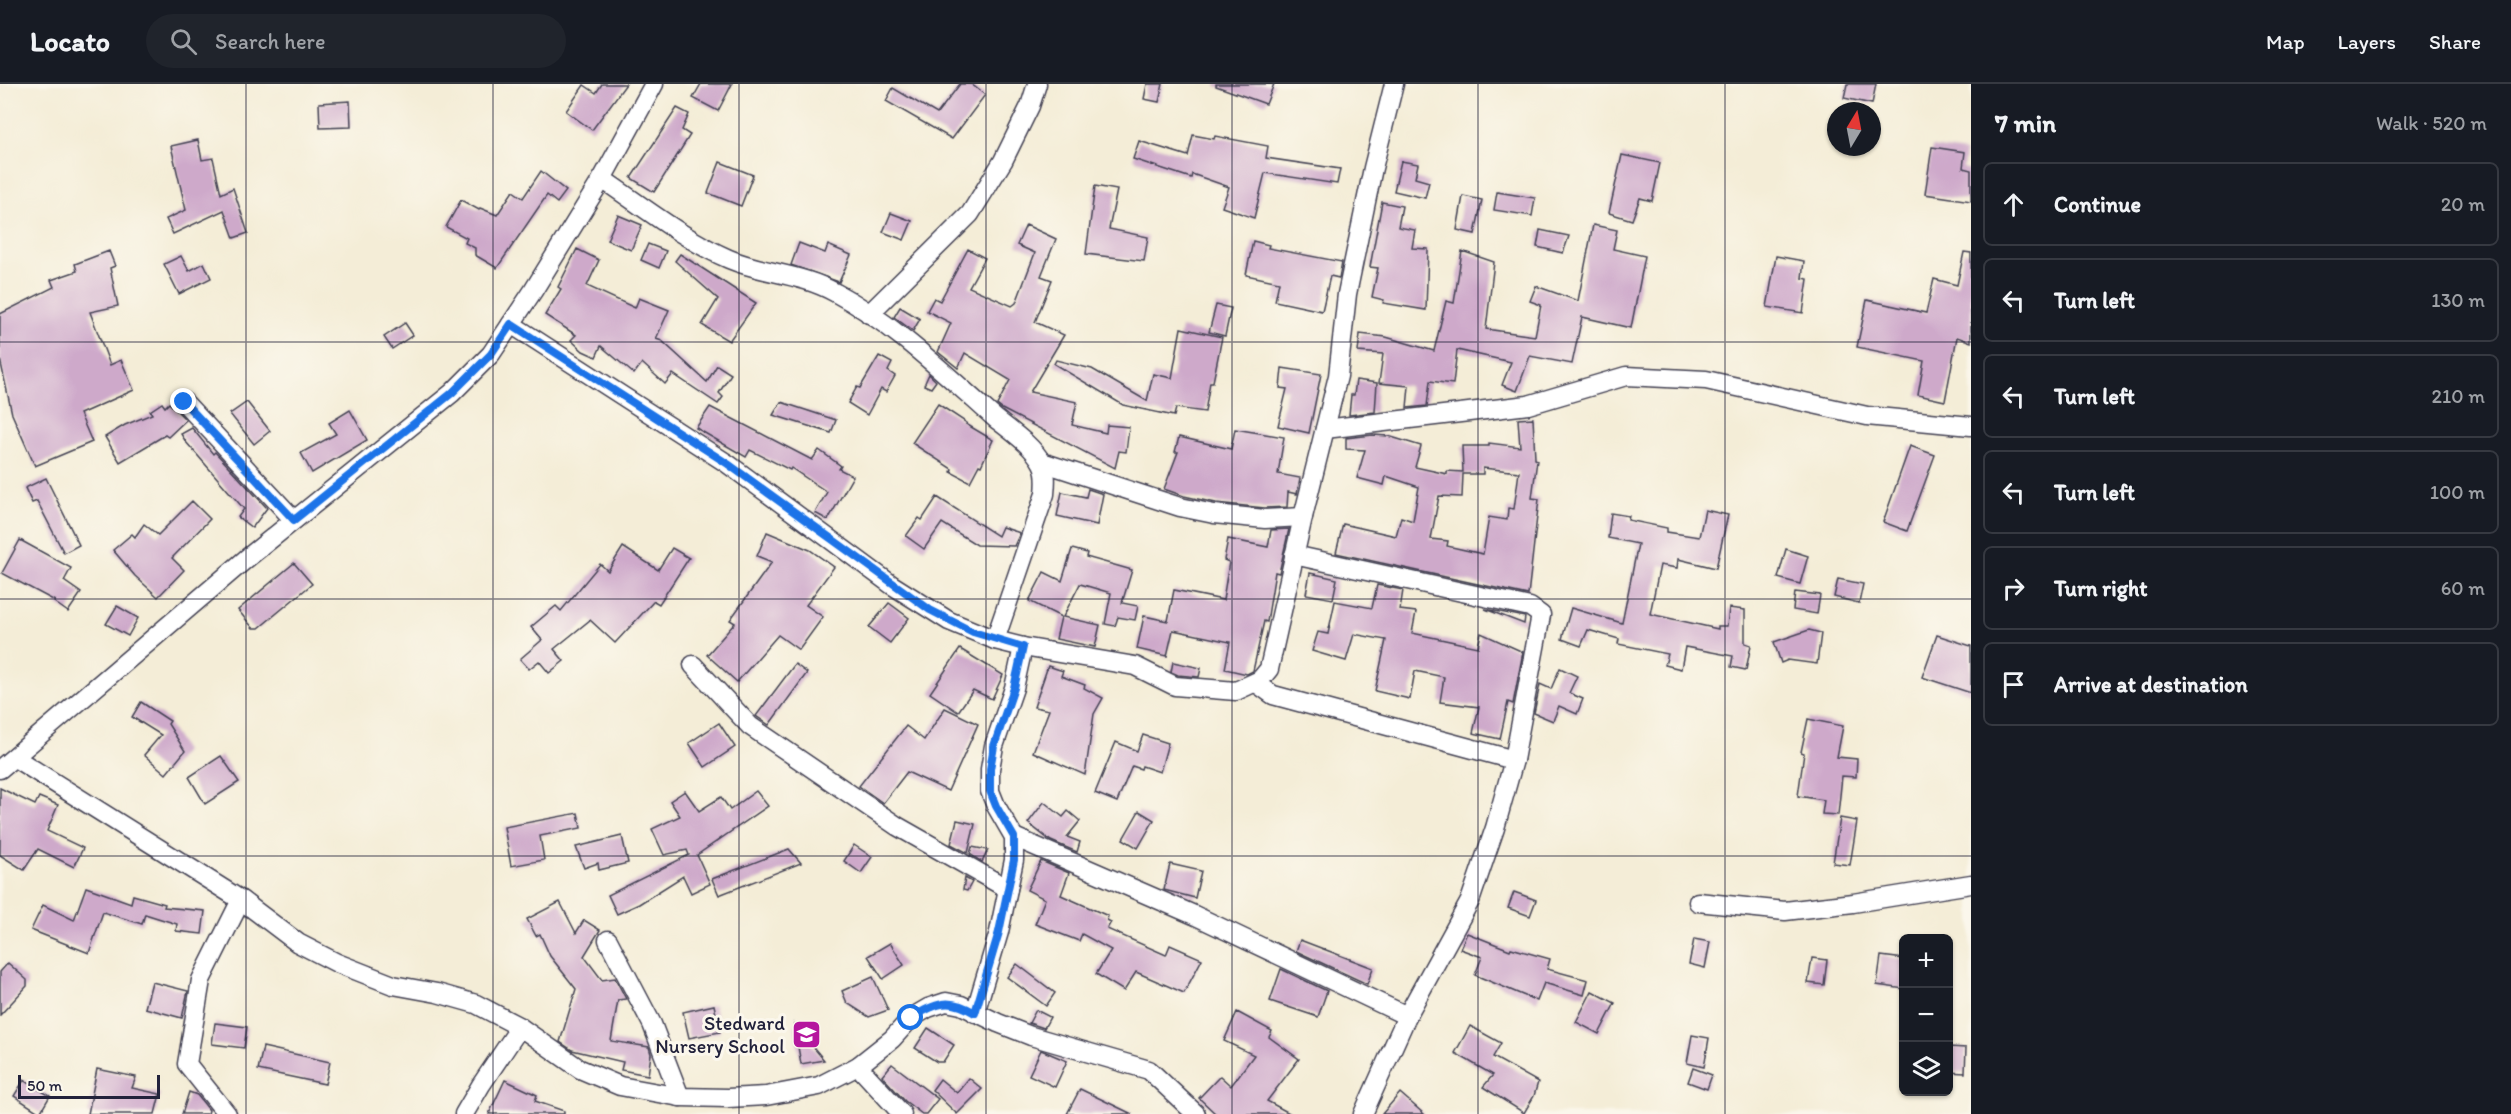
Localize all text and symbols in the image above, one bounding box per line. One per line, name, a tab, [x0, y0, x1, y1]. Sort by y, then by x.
search box	[146, 14, 566, 68]
text: Locato	[30, 24, 110, 58]
icon: search	[167, 25, 200, 58]
text: Search here	[215, 28, 325, 55]
text: Map	[2266, 29, 2305, 54]
text: Layers	[2338, 29, 2396, 54]
text: Share	[2429, 29, 2481, 54]
north arrow	[1827, 102, 1881, 156]
text: 7 min	[1995, 107, 2056, 139]
text: Walk · 520 m	[2376, 111, 2487, 135]
icon: ahead	[1997, 188, 2030, 221]
text: Continue	[2054, 191, 2141, 218]
text: 20 m	[2441, 192, 2485, 216]
icon: left	[1997, 284, 2030, 317]
text: Turn left	[2054, 287, 2135, 314]
text: 130 m	[2431, 288, 2485, 312]
icon: left	[1997, 380, 2030, 413]
text: Turn left	[2054, 383, 2135, 410]
text: 210 m	[2432, 384, 2485, 408]
route end	[170, 388, 196, 414]
icon: left	[1997, 476, 2030, 509]
text: Turn left	[2054, 479, 2135, 506]
text: 100 m	[2430, 480, 2485, 504]
icon: right	[1997, 572, 2030, 605]
text: Turn right	[2054, 575, 2148, 602]
text: 60 m	[2441, 576, 2485, 600]
icon: arrive	[1997, 668, 2030, 701]
text: Arrive at destination	[2054, 671, 2248, 698]
map controls	[1899, 934, 1953, 1096]
button: +	[1899, 934, 1953, 988]
button: −	[1899, 988, 1953, 1042]
route start	[897, 1004, 923, 1030]
place label: Stedward Nursery School	[655, 1011, 785, 1058]
school or university icon: Stedward Nursery School	[790, 1018, 822, 1050]
button: layers	[1899, 1042, 1953, 1096]
scale bar	[18, 1072, 160, 1100]
text: 50 m	[27, 1076, 62, 1095]

